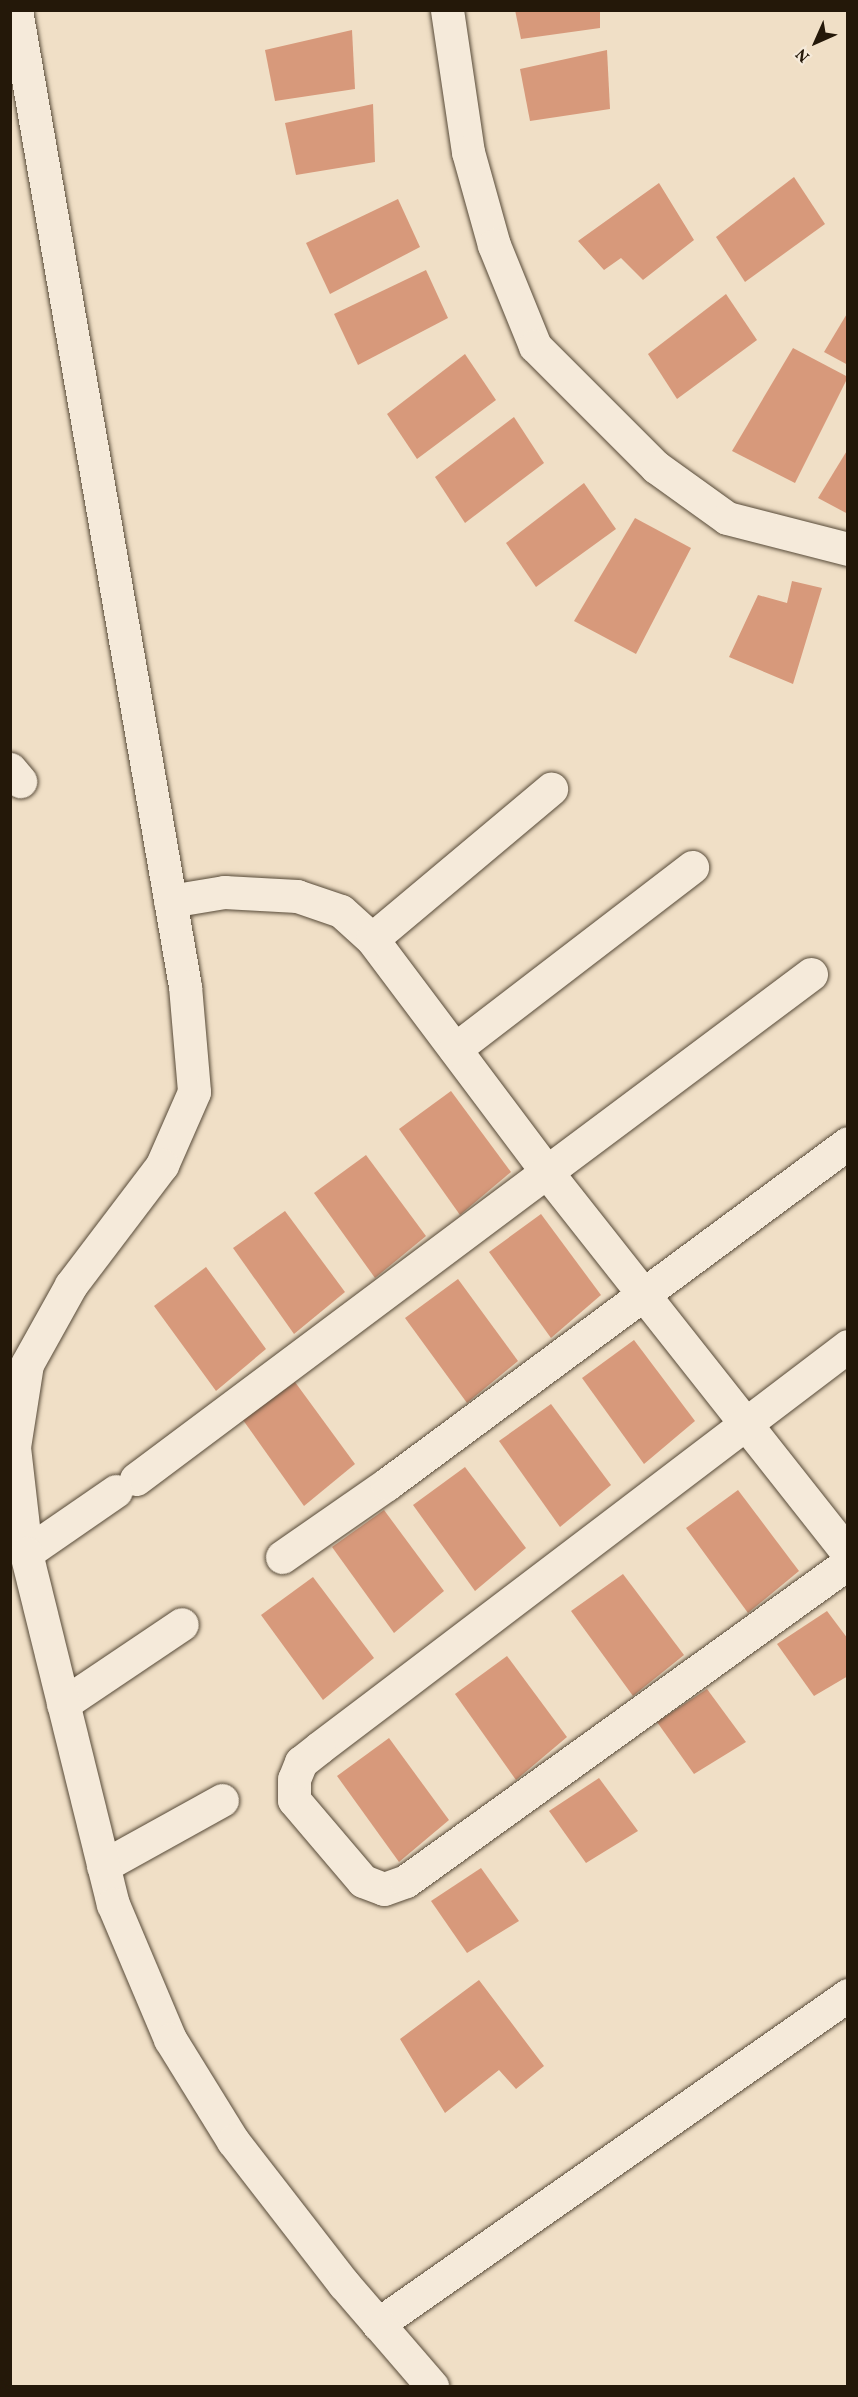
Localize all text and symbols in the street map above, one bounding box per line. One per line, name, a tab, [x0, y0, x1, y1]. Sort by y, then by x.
north arrow	[786, 12, 846, 72]
text: N	[791, 43, 815, 67]

